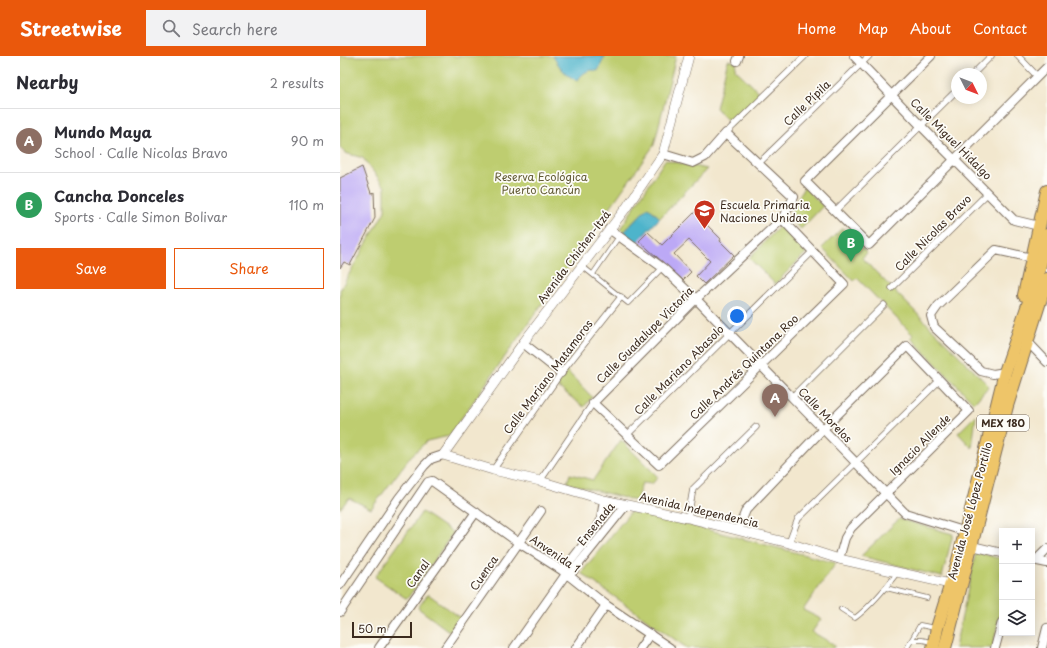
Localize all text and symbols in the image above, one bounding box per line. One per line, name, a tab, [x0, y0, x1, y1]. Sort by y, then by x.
search box	[146, 10, 426, 46]
text: Streetwise	[20, 14, 122, 42]
icon: search	[160, 17, 182, 39]
text: Search here	[192, 17, 278, 40]
text: Home	[797, 18, 836, 39]
text: Map	[858, 18, 888, 39]
text: About	[910, 18, 951, 39]
text: Contact	[973, 18, 1027, 39]
north arrow	[951, 68, 987, 104]
text: Nearby	[16, 69, 78, 95]
text: 2 results	[270, 73, 324, 92]
street label: Calle Pípila	[779, 76, 834, 130]
street label: Calle Miguel Hidalgo	[907, 94, 996, 183]
text: Mundo Maya	[54, 120, 152, 143]
text: A	[24, 131, 34, 150]
text: 90 m	[291, 131, 324, 150]
text: School · Calle Nicolas Bravo	[54, 143, 228, 162]
park label: Reserva Ecológica Puerto Cancún	[494, 168, 588, 198]
text: Cancha Donceles	[54, 184, 184, 207]
street label: Calle Nicolas Bravo	[890, 190, 975, 275]
text: B	[25, 195, 33, 214]
text: 110 m	[289, 195, 324, 214]
place label: Escuela Primaria Naciones Unidas	[720, 196, 810, 226]
school or university icon: Escuela Primaria Naciones Unidas	[691, 198, 717, 231]
street label: Avenida Chichen-Itzá	[533, 206, 615, 307]
text: Sports · Calle Simon Bolivar	[54, 207, 227, 226]
pin: B	[838, 229, 864, 262]
button: Save	[16, 248, 166, 289]
button: Share	[174, 248, 324, 289]
street label: Calle Guadalupe Victoria	[592, 282, 697, 387]
your location	[727, 306, 747, 326]
street label: Calle Andrés Quintana Roo	[687, 312, 801, 422]
street label: Calle Mariano Matamoros	[499, 316, 596, 438]
street label: Calle Mariano Abasolo	[630, 321, 728, 419]
street label: Calle Morelos	[794, 383, 856, 446]
pin: A	[762, 384, 788, 417]
street label: Ignacio Allende	[885, 410, 954, 479]
road number: MEX 180	[977, 415, 1029, 431]
street label: Avenida José López Portillo	[943, 440, 996, 582]
street label: Avenida Independencia	[638, 488, 761, 532]
street label: Ensenada	[573, 498, 618, 549]
map controls	[999, 528, 1035, 636]
button: +	[999, 528, 1035, 564]
street label: Anvenida 1	[527, 531, 584, 577]
street label: Cuenca	[465, 552, 502, 594]
street label: Canal	[402, 556, 434, 591]
button: −	[999, 564, 1035, 600]
button: layers	[999, 600, 1035, 636]
scale bar	[352, 620, 412, 639]
text: 50 m	[358, 620, 387, 637]

